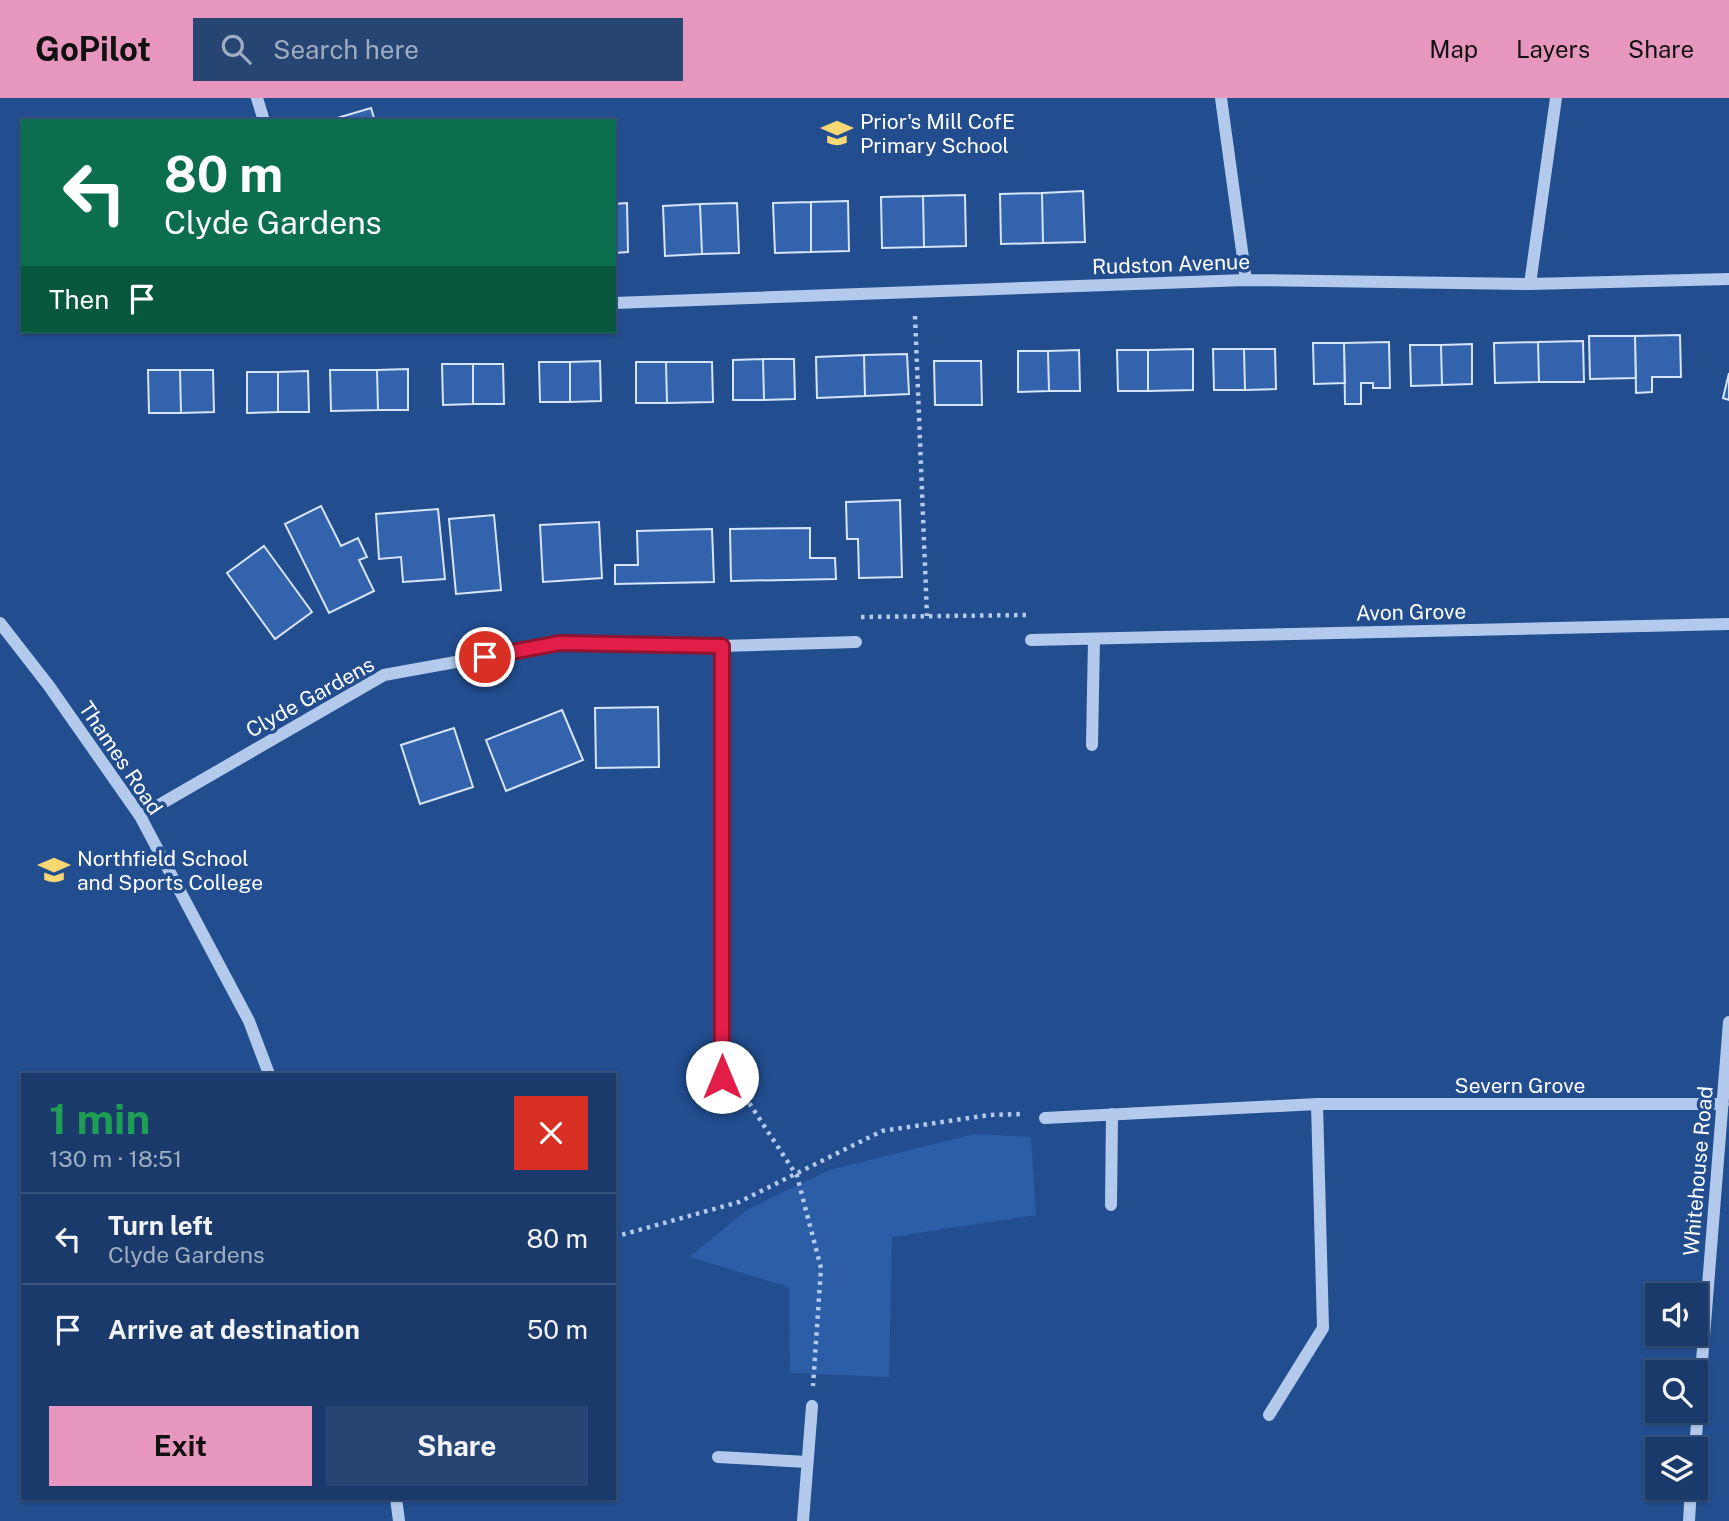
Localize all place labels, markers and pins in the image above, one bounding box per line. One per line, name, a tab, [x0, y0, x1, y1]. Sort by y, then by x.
place label: Prior's Mill CofE Primary School	[860, 109, 1015, 158]
school or university icon: Prior's Mill CofE Primary School	[820, 116, 854, 150]
pin	[455, 627, 515, 687]
place label: Northfield School and Sports College	[77, 846, 263, 895]
school or university icon: Northfield School and Sports College	[37, 853, 71, 887]

